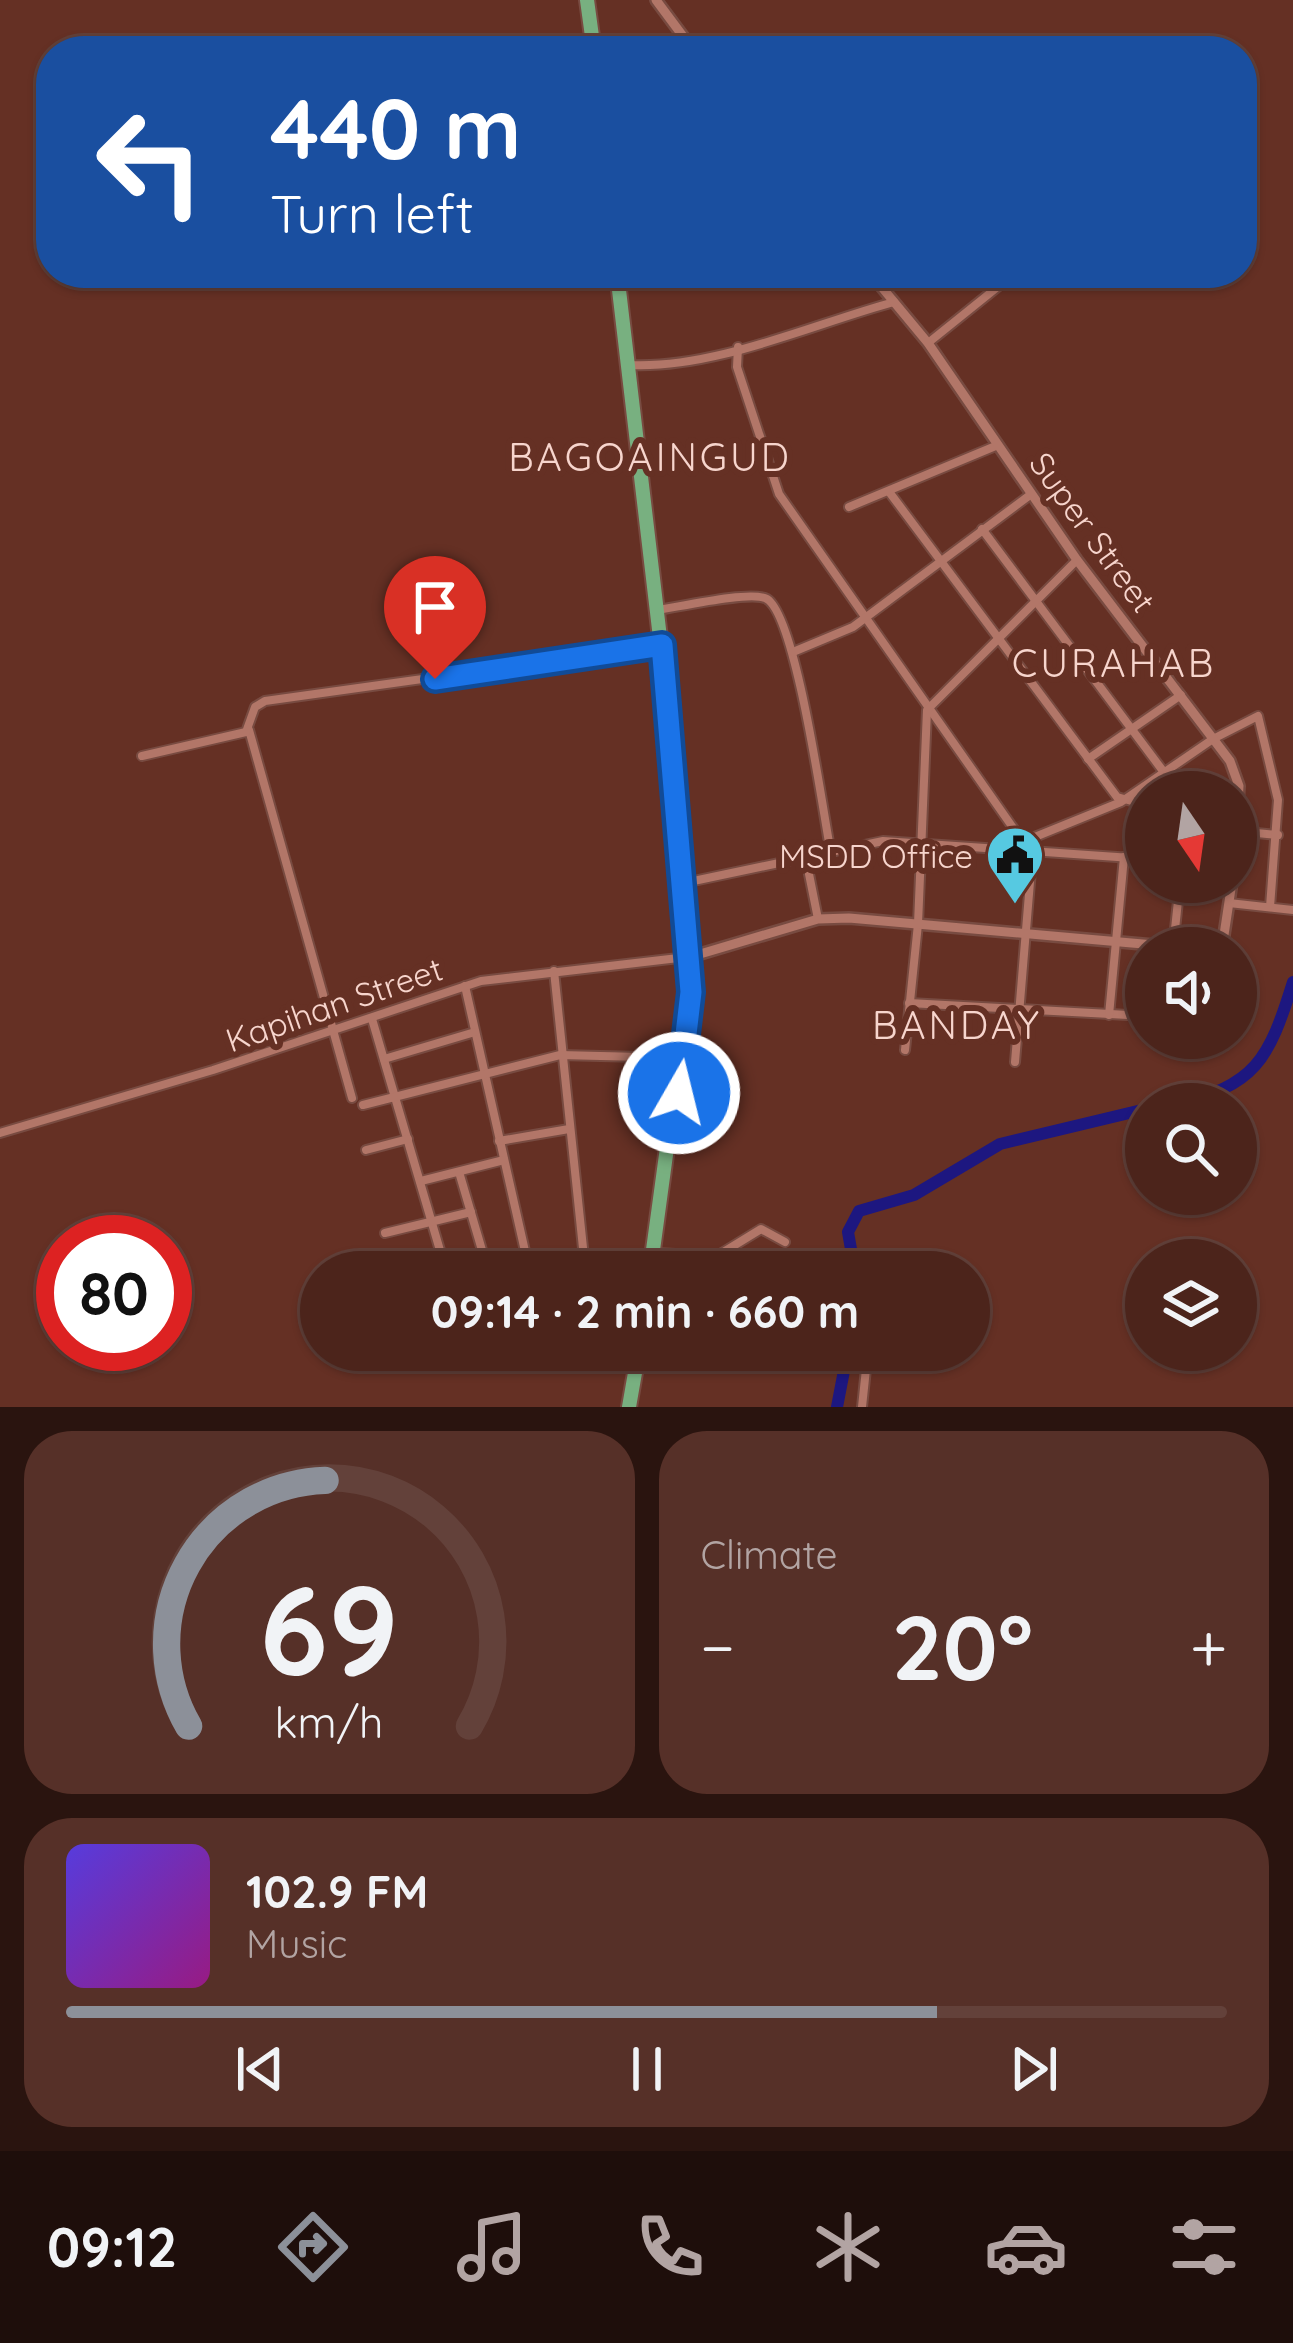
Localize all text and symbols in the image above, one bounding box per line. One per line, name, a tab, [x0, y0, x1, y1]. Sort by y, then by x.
text: 440 m	[270, 75, 521, 180]
icon: left	[72, 84, 228, 240]
text: Turn left	[270, 179, 474, 247]
district label: BAGOAINGUD	[508, 432, 792, 481]
street label: Super Street	[1021, 444, 1165, 620]
pin	[384, 556, 486, 679]
icon: arrive	[402, 574, 468, 640]
district label: CURAHAB	[1012, 638, 1216, 687]
north arrow	[1125, 771, 1257, 903]
map controls	[1125, 771, 1257, 1371]
public building icon: MSDD Office	[984, 824, 1046, 906]
place label: MSDD Office	[779, 835, 973, 876]
button: sound	[1125, 927, 1257, 1059]
street label: Kapihan Street	[220, 948, 448, 1060]
district label: BANDAY	[872, 1000, 1042, 1049]
position arrow	[616, 1030, 742, 1156]
button: search	[1125, 1083, 1257, 1215]
speed limit sign: 80	[36, 1215, 192, 1371]
button: layers	[1125, 1239, 1257, 1371]
text: 09:14 · 2 min · 660 m	[431, 1283, 859, 1339]
text: Climate	[701, 1530, 838, 1579]
text: 69	[259, 1550, 399, 1706]
text: 20°	[891, 1590, 1033, 1703]
text: −	[701, 1605, 735, 1688]
text: +	[1190, 1605, 1227, 1688]
text: km/h	[275, 1694, 384, 1748]
text: 102.9 FM	[246, 1863, 428, 1919]
text: Music	[246, 1919, 347, 1968]
icon: previous	[227, 2036, 293, 2102]
icon: pause	[614, 2036, 680, 2102]
icon: next	[1001, 2036, 1067, 2102]
icon: directions	[271, 2205, 355, 2289]
icon: music	[450, 2205, 534, 2289]
icon: phone	[628, 2205, 712, 2289]
icon: climate	[806, 2205, 890, 2289]
icon: car	[984, 2205, 1068, 2289]
icon: filters	[1162, 2205, 1246, 2289]
text: 09:12	[47, 2213, 177, 2281]

